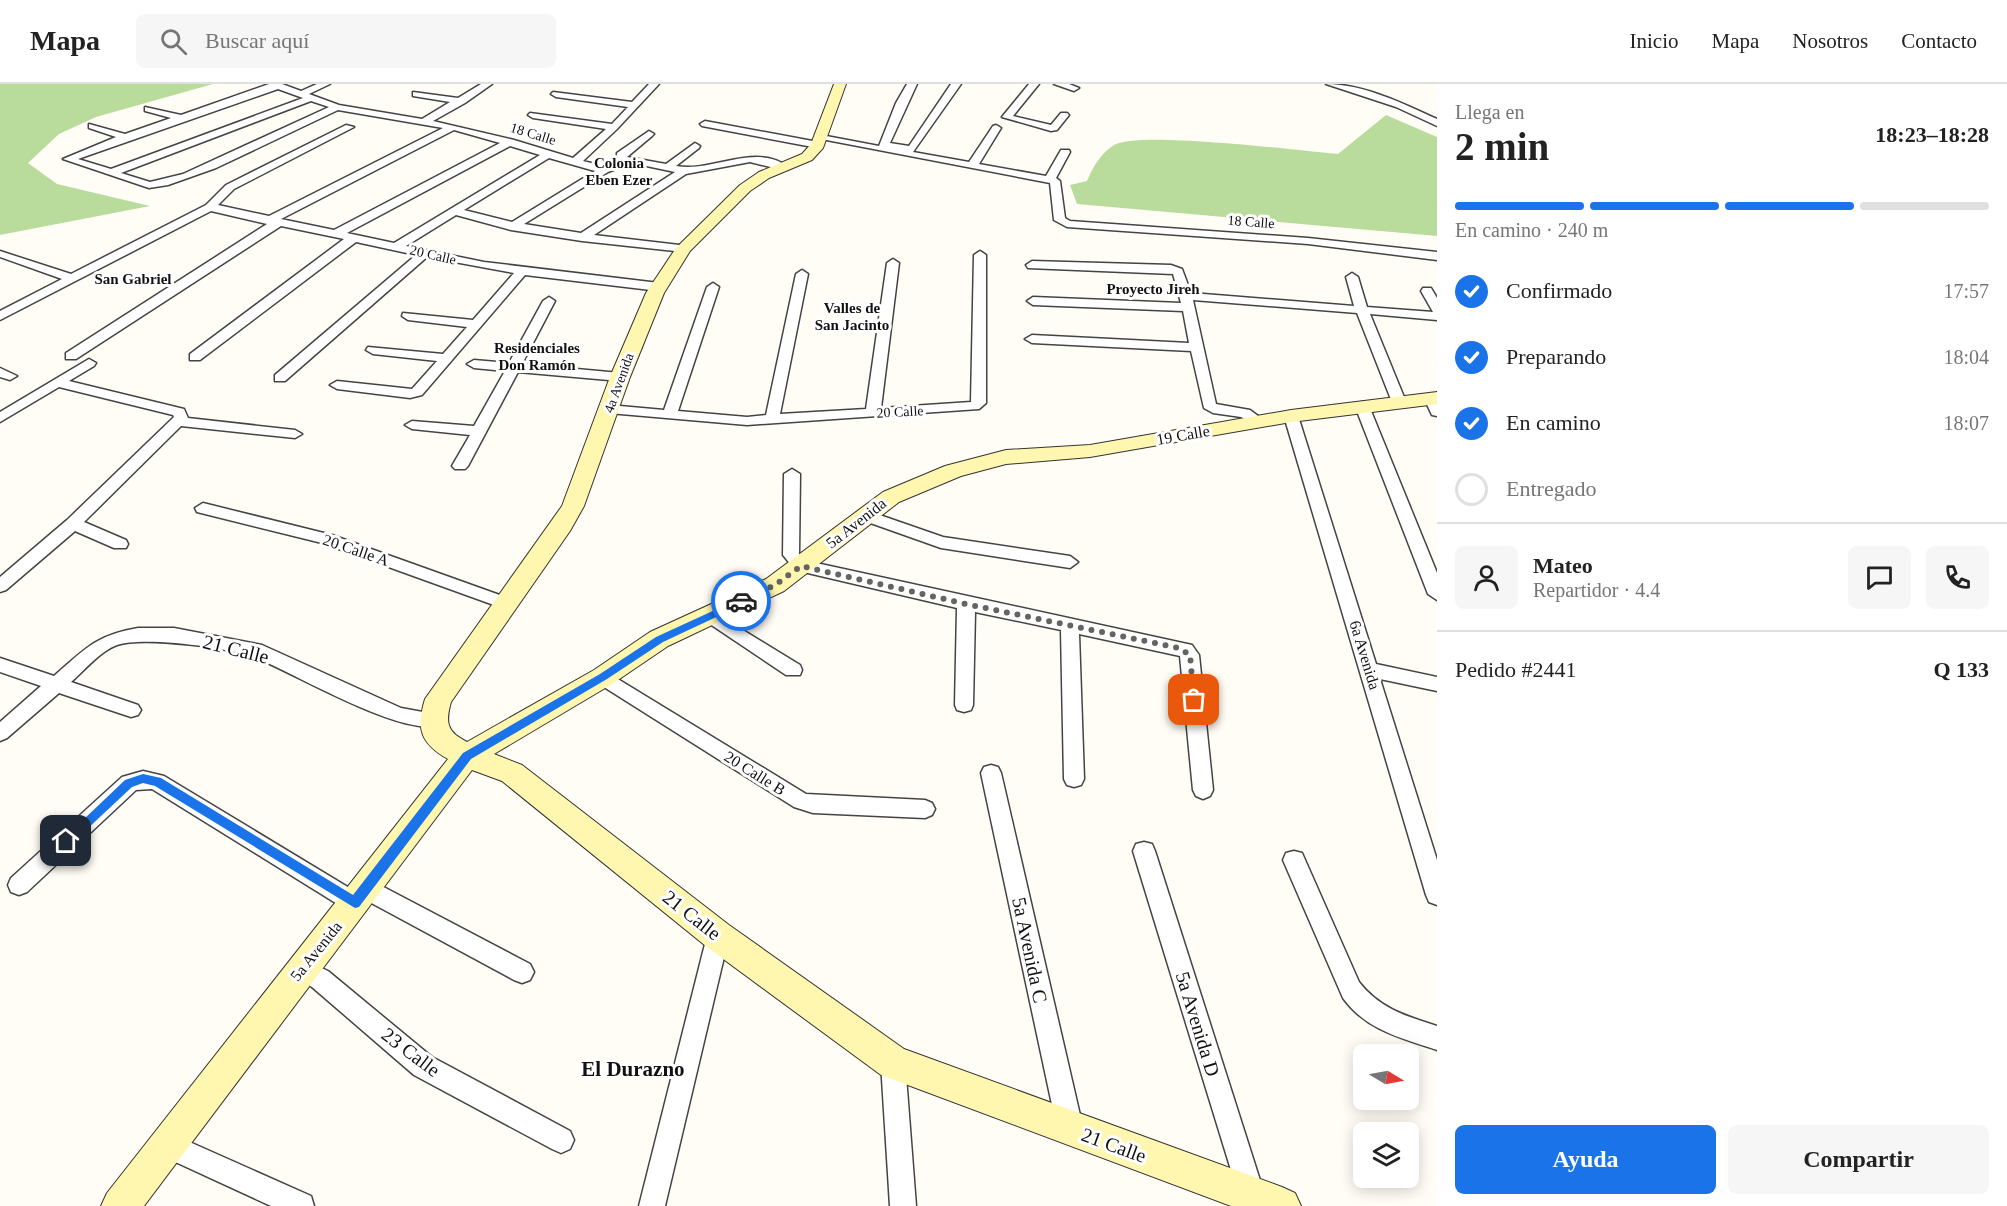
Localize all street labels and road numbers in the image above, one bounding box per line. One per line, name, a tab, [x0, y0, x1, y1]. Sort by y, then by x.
street label: 18 Calle	[508, 120, 558, 148]
street label: 18 Calle	[1227, 213, 1275, 231]
street label: 20 Calle	[408, 242, 458, 268]
street label: 4a Avenida	[601, 350, 637, 415]
street label: 20 Calle	[876, 403, 924, 421]
street label: 19 Calle	[1155, 422, 1211, 448]
street label: 5a Avenida	[823, 494, 889, 552]
street label: 20 Calle A	[321, 531, 392, 569]
street label: 6a Avenida	[1346, 618, 1384, 692]
street label: 21 Calle	[201, 630, 271, 668]
street label: 20 Calle B	[721, 748, 789, 798]
street label: 21 Calle	[659, 886, 725, 944]
street label: 5a Avenida C	[1008, 895, 1052, 1005]
street label: 5a Avenida	[287, 918, 345, 984]
street label: 5a Avenida D	[1172, 969, 1224, 1079]
street label: 23 Calle	[378, 1023, 445, 1081]
street label: 21 Calle	[1079, 1123, 1149, 1167]

